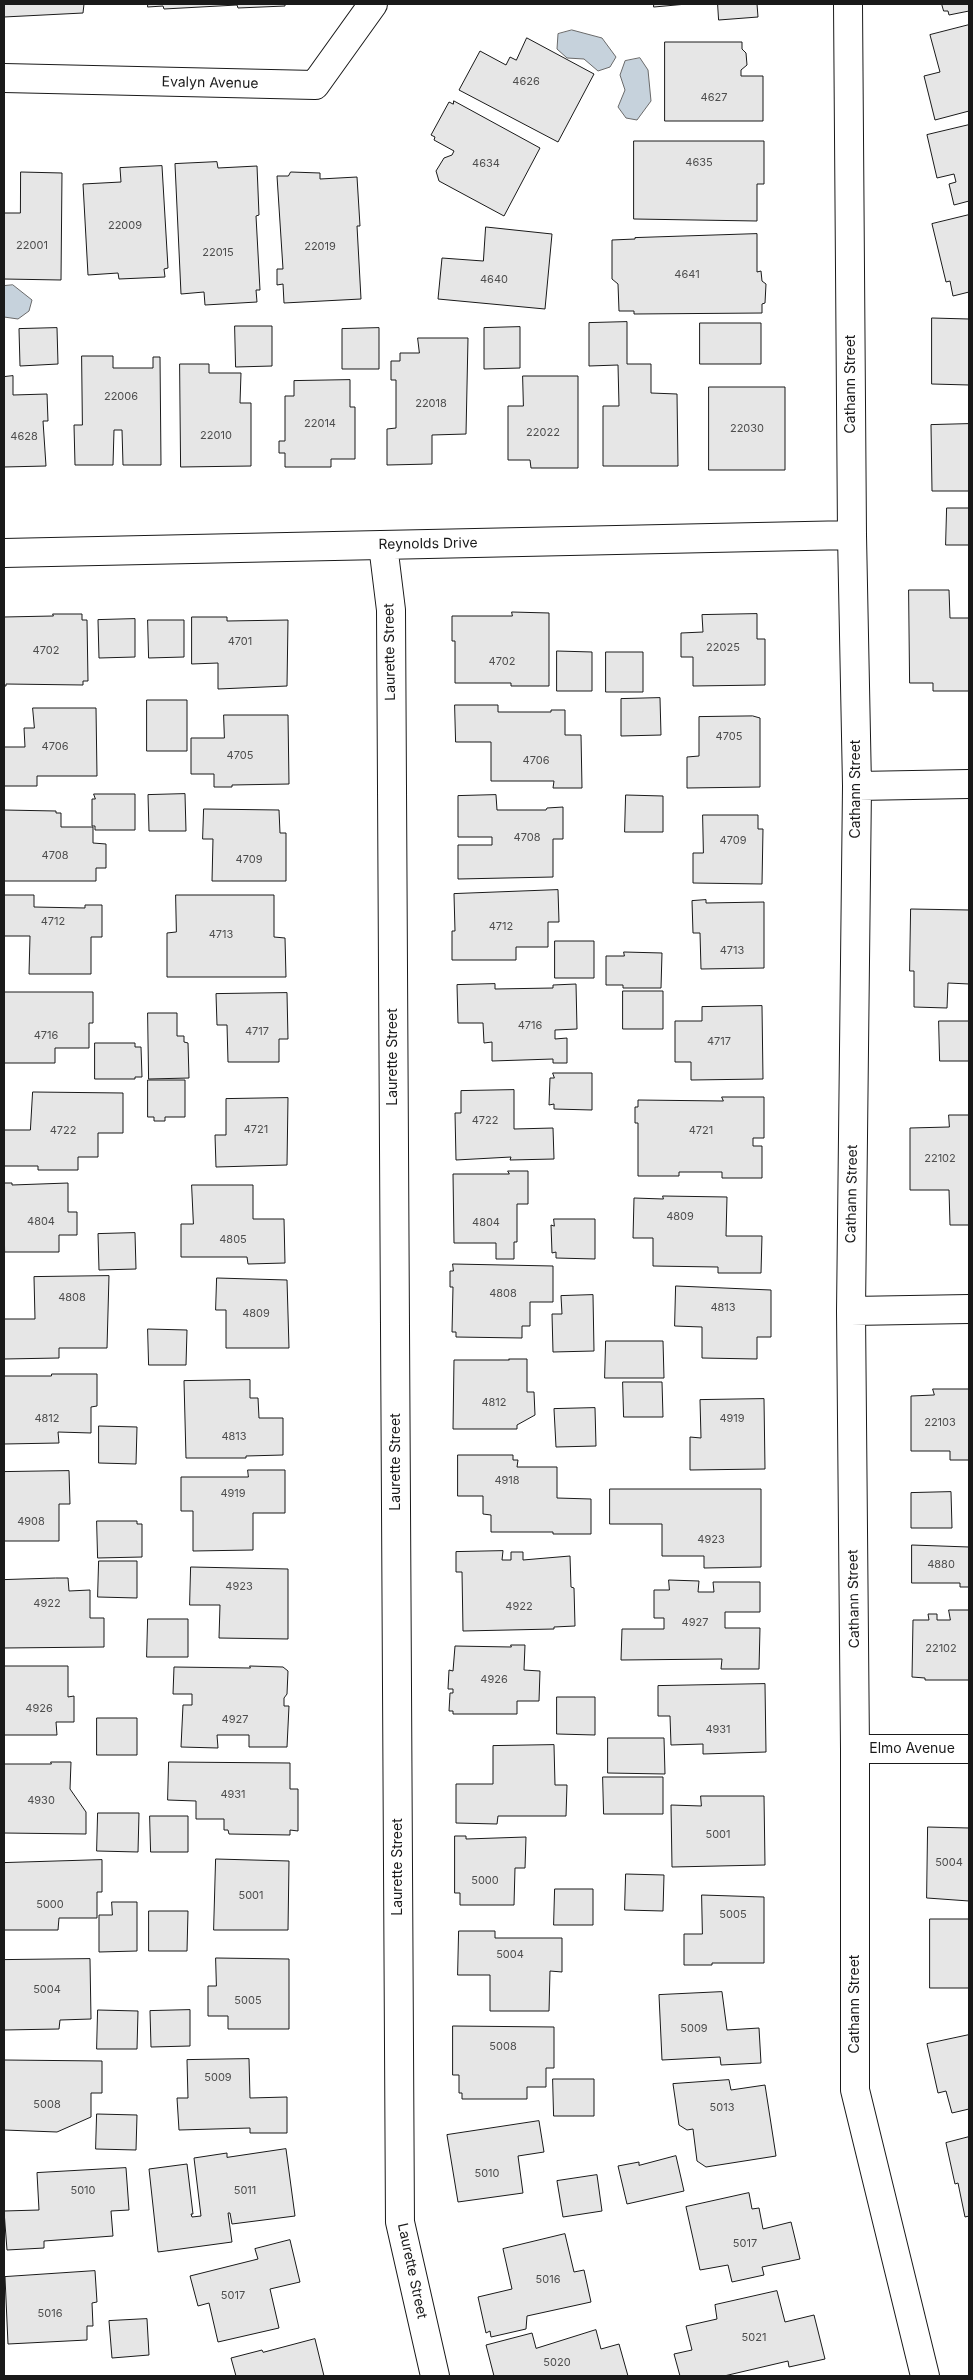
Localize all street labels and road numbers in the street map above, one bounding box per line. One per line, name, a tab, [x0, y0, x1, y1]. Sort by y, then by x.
street label: Evalyn Avenue	[161, 74, 259, 92]
street label: Cathann Street	[843, 335, 859, 433]
street label: Reynolds Drive	[378, 535, 478, 553]
street label: Laurette Street	[381, 603, 399, 701]
street label: Cathann Street	[848, 740, 864, 838]
street label: Laurette Street	[385, 1008, 401, 1106]
street label: Cathann Street	[843, 1144, 861, 1244]
street label: Laurette Street	[388, 1413, 404, 1511]
street label: Cathann Street	[845, 1549, 863, 1649]
street label: Elmo Avenue	[869, 1741, 955, 1757]
street label: Laurette Street	[390, 1818, 406, 1916]
street label: Cathann Street	[847, 1955, 863, 2053]
street label: Laurette Street	[394, 2222, 430, 2320]

